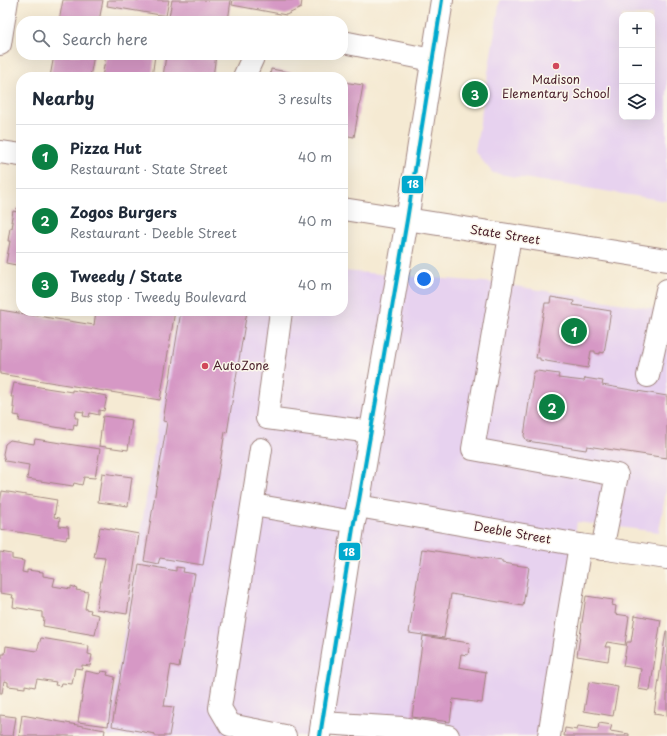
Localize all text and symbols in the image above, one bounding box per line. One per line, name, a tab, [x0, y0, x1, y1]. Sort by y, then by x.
map controls	[619, 12, 655, 120]
button: +	[619, 12, 655, 48]
search box	[16, 16, 348, 60]
icon: search	[30, 27, 52, 49]
text: Search here	[62, 27, 148, 50]
button: −	[619, 48, 655, 84]
marker: Madison Elementary School	[551, 61, 561, 71]
place label: Madison Elementary School	[502, 70, 610, 102]
pin: 3	[462, 79, 488, 109]
button: layers	[619, 84, 655, 120]
text: Nearby	[32, 85, 94, 111]
text: 3 results	[278, 89, 332, 108]
text: Pizza Hut	[70, 136, 142, 159]
text: 1	[42, 147, 48, 166]
text: 40 m	[298, 147, 332, 166]
text: Restaurant · State Street	[70, 159, 228, 178]
line badge: 18	[401, 175, 424, 194]
text: 18	[407, 175, 419, 192]
text: Zogos Burgers	[70, 200, 177, 223]
text: 2	[40, 211, 50, 230]
text: 40 m	[298, 211, 332, 230]
street label: State Street	[469, 220, 542, 248]
text: Restaurant · Deeble Street	[70, 223, 237, 242]
text: Tweedy / State	[70, 264, 182, 287]
your location	[414, 269, 434, 289]
text: 3	[41, 275, 49, 294]
text: 40 m	[298, 275, 332, 294]
text: Bus stop · Tweedy Boulevard	[70, 287, 247, 306]
pin: 1	[561, 316, 587, 346]
place label: AutoZone	[213, 356, 270, 374]
marker: AutoZone	[200, 361, 210, 371]
pin: 2	[539, 392, 565, 422]
street label: Deeble Street	[472, 516, 552, 548]
line badge: 18	[338, 542, 361, 561]
text: 18	[343, 543, 355, 560]

